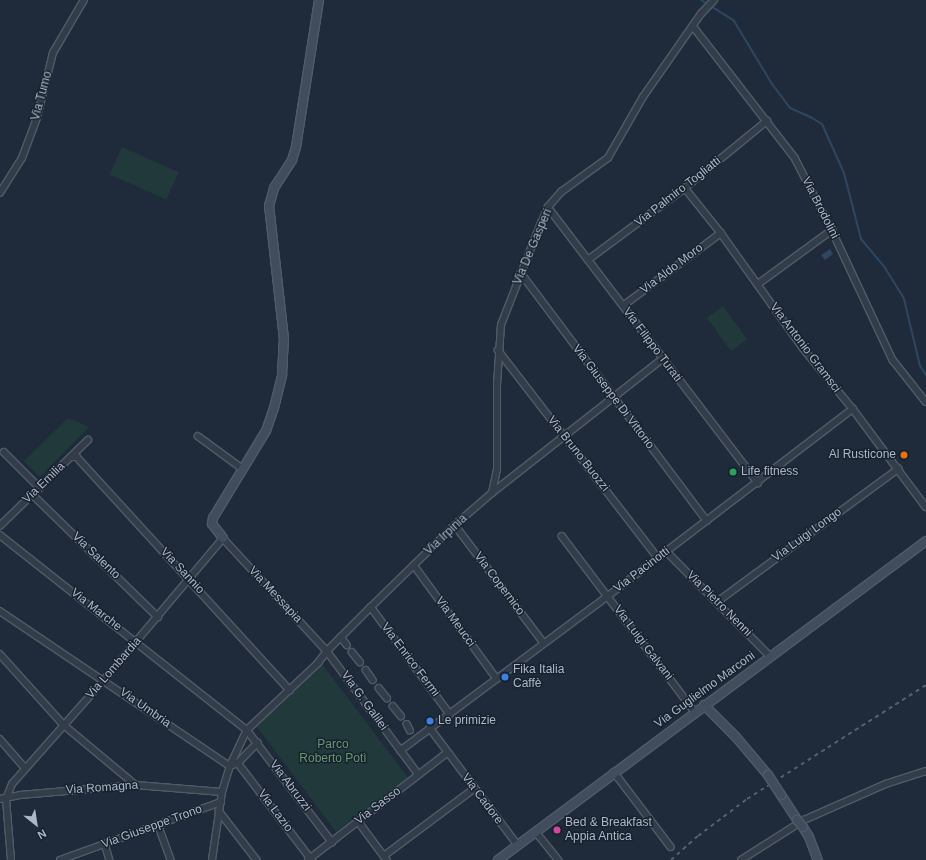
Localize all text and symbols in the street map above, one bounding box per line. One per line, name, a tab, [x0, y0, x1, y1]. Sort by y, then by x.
street label: Via Tumo	[28, 70, 56, 122]
street label: Via Palmiro Togliatti	[632, 154, 724, 230]
street label: Via Brodolini	[798, 175, 842, 241]
street label: Via De Gasperi	[511, 207, 555, 287]
street label: Via Aldo Moro	[638, 241, 706, 297]
street label: Via Antonio Gramsci	[766, 300, 844, 396]
street label: Via Filippo Turati	[619, 305, 685, 385]
street label: Via Giuseppe Di Vittorio	[569, 342, 657, 452]
street label: Via Bruno Buozzi	[544, 413, 612, 495]
place label: Al Rusticone	[829, 448, 896, 462]
marker: Al Rusticone	[899, 450, 909, 460]
street label: Via Emilia	[20, 459, 68, 507]
place label: Life fitness	[741, 465, 798, 479]
marker: Life fitness	[728, 467, 738, 477]
street label: Via Luigi Longo	[769, 505, 845, 565]
street label: Via Irpinia	[422, 512, 470, 558]
street label: Via Salento	[69, 530, 123, 582]
street label: Via Pacinotti	[611, 544, 673, 596]
street label: Via Sannio	[157, 545, 207, 597]
street label: Via Copernico	[471, 550, 527, 618]
street label: Via Messapia	[245, 564, 305, 626]
street label: Via Pietro Nenni	[683, 568, 755, 640]
street label: Via Marche	[68, 586, 124, 634]
street label: Via Meucci	[432, 594, 478, 650]
street label: Via Luigi Galvani	[610, 603, 676, 683]
street label: Via Enrico Fermi	[378, 620, 442, 700]
street label: Via Lombardia	[83, 634, 145, 702]
street label: Via Guglielmo Marconi	[652, 649, 758, 731]
place label: Fika Italia Caffè	[513, 663, 564, 691]
street label: Via G. Galilei	[338, 669, 390, 733]
marker: Fika Italia Caffè	[500, 672, 510, 682]
street label: Via Umbria	[117, 685, 173, 731]
place label: Le primizie	[438, 714, 496, 728]
marker: Le primizie	[425, 716, 435, 726]
park label: Parco Roberto Potì	[299, 738, 367, 766]
street label: Via Abruzzi	[266, 758, 314, 814]
street label: Via Cadore	[458, 771, 506, 827]
street label: Via Romagna	[65, 778, 139, 798]
street label: Via Sasso	[352, 784, 404, 828]
street label: Via Lazio	[254, 787, 296, 835]
street label: Via Giuseppe Trono	[100, 802, 204, 852]
north arrow	[16, 804, 56, 844]
place label: Bed & Breakfast Appia Antica	[565, 816, 652, 844]
marker: Bed & Breakfast Appia Antica	[552, 825, 562, 835]
text: N	[36, 827, 48, 842]

